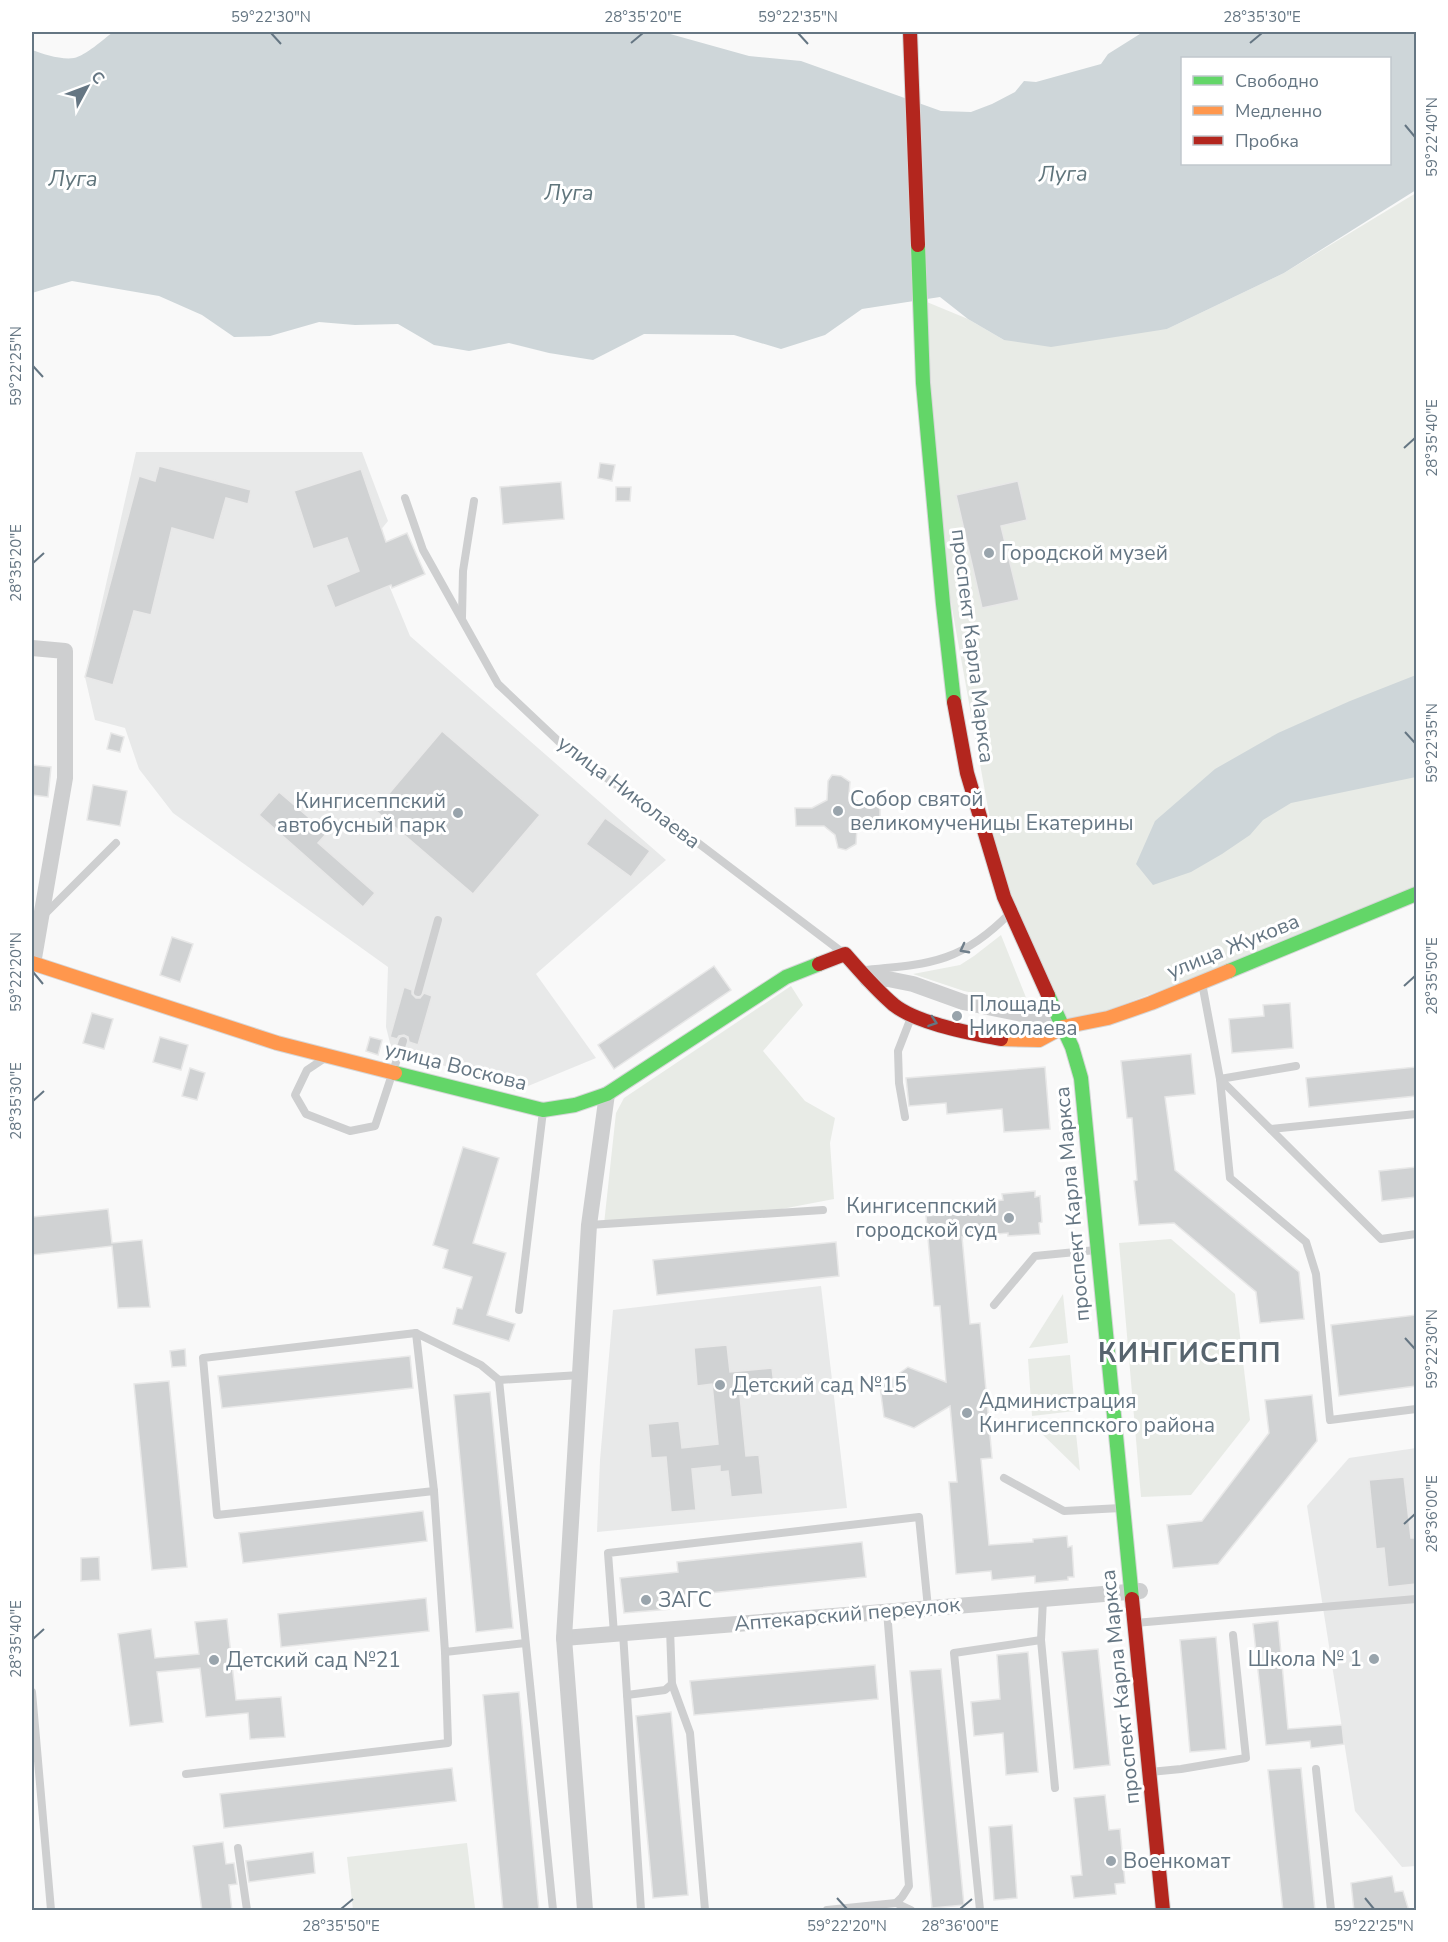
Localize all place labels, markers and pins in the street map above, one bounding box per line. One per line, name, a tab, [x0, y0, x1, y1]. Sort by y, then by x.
place label: Городской музей	[1001, 539, 1168, 567]
marker: Городской музей	[982, 546, 996, 560]
place label: Собор святой великомученицы Екатерины	[850, 785, 1133, 837]
place label: Кингисеппский автобусный парк	[277, 787, 447, 839]
marker: Собор святой великомученицы Екатерины	[831, 804, 845, 818]
marker: Кингисеппский автобусный парк	[451, 806, 465, 820]
place label: Площадь Николаева	[969, 990, 1078, 1042]
marker: Площадь Николаева	[950, 1009, 964, 1023]
place label: Кингисеппский городской суд	[846, 1192, 997, 1244]
marker: Кингисеппский городской суд	[1002, 1211, 1016, 1225]
place label: Детский сад №15	[732, 1371, 907, 1399]
marker: Детский сад №15	[713, 1378, 727, 1392]
place label: Администрация Кингисеппского района	[979, 1387, 1215, 1439]
marker: Администрация Кингисеппского района	[960, 1406, 974, 1420]
place label: ЗАГС	[658, 1586, 712, 1614]
marker: ЗАГС	[639, 1593, 653, 1607]
place label: Школа № 1	[1248, 1645, 1362, 1673]
place label: Детский сад №21	[226, 1646, 401, 1674]
marker: Школа № 1	[1367, 1652, 1381, 1666]
marker: Детский сад №21	[207, 1653, 221, 1667]
place label: Военкомат	[1123, 1847, 1231, 1875]
marker: Военкомат	[1104, 1854, 1118, 1868]

